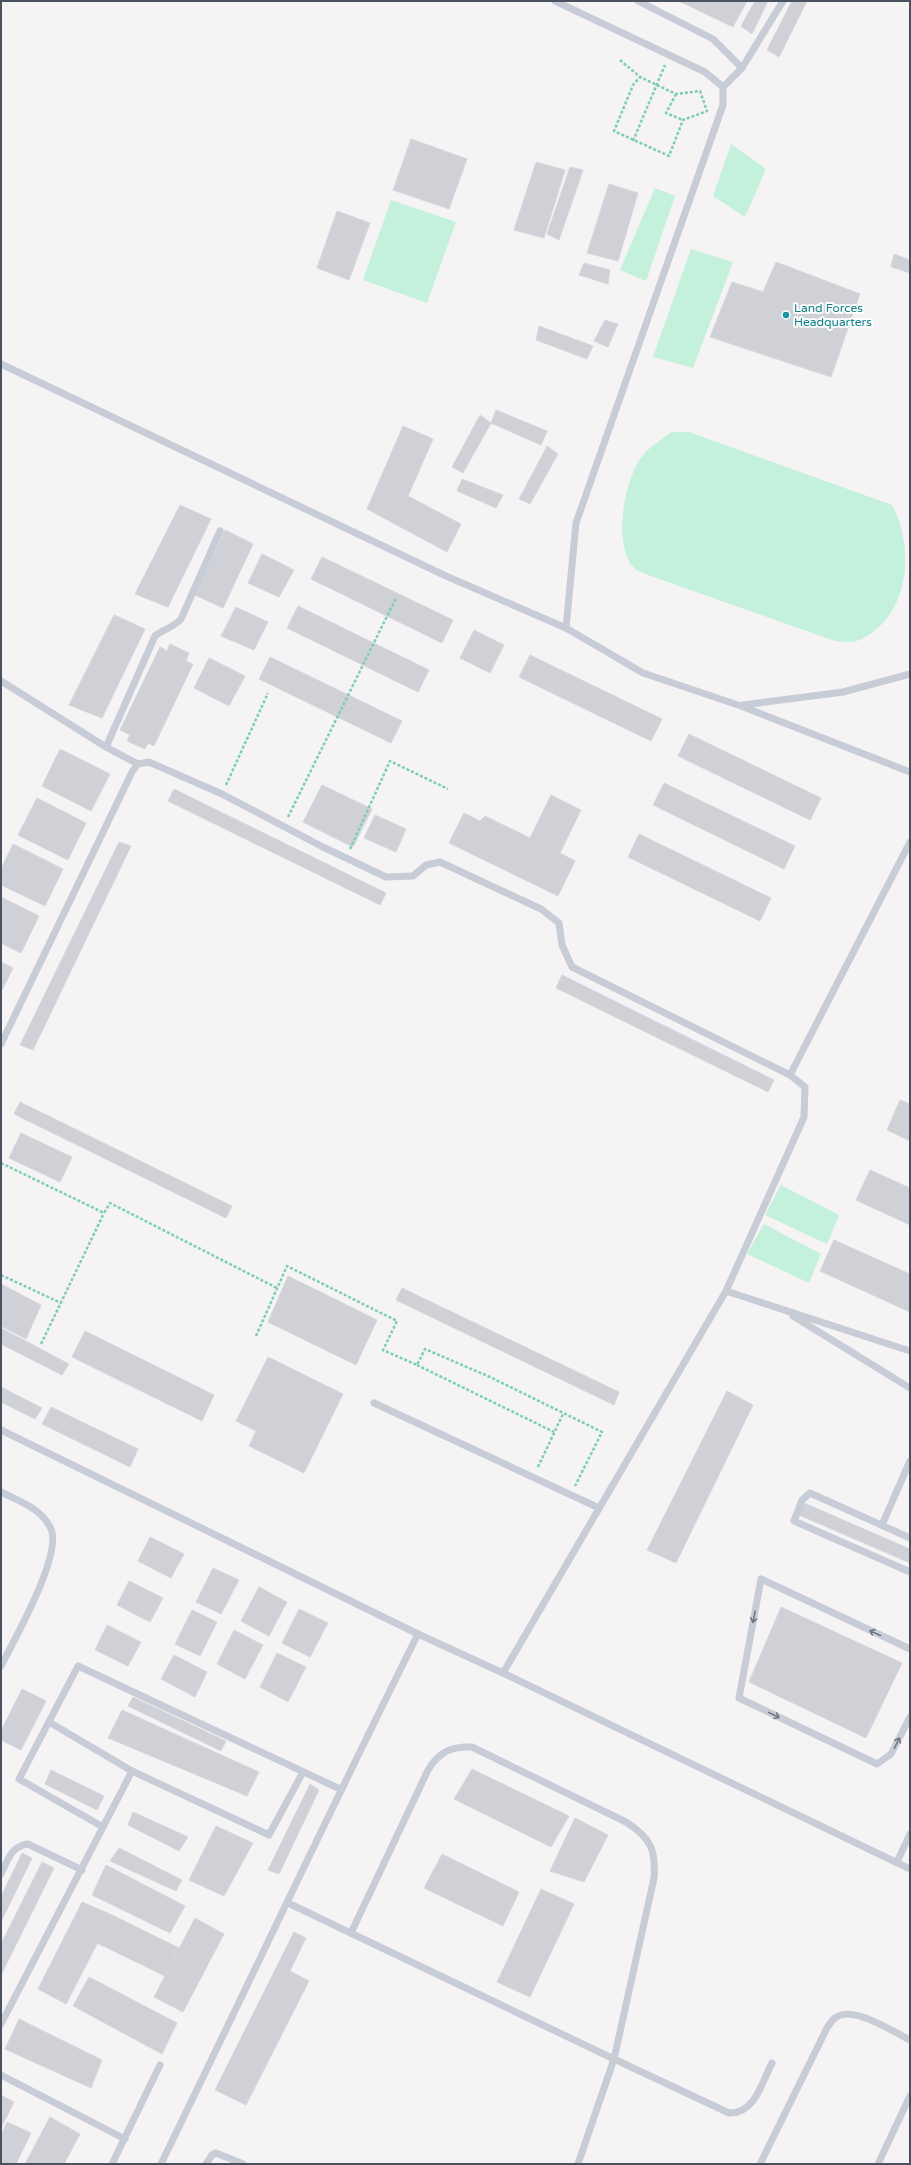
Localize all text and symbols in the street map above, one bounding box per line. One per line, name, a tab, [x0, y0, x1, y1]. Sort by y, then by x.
place label: Land Forces Headquarters	[794, 301, 872, 329]
marker: Land Forces Headquarters	[781, 310, 791, 320]
one-way arrow	[750, 1611, 758, 1624]
one-way arrow	[869, 1629, 881, 1636]
one-way arrow	[768, 1712, 780, 1719]
one-way arrow	[894, 1737, 901, 1749]

